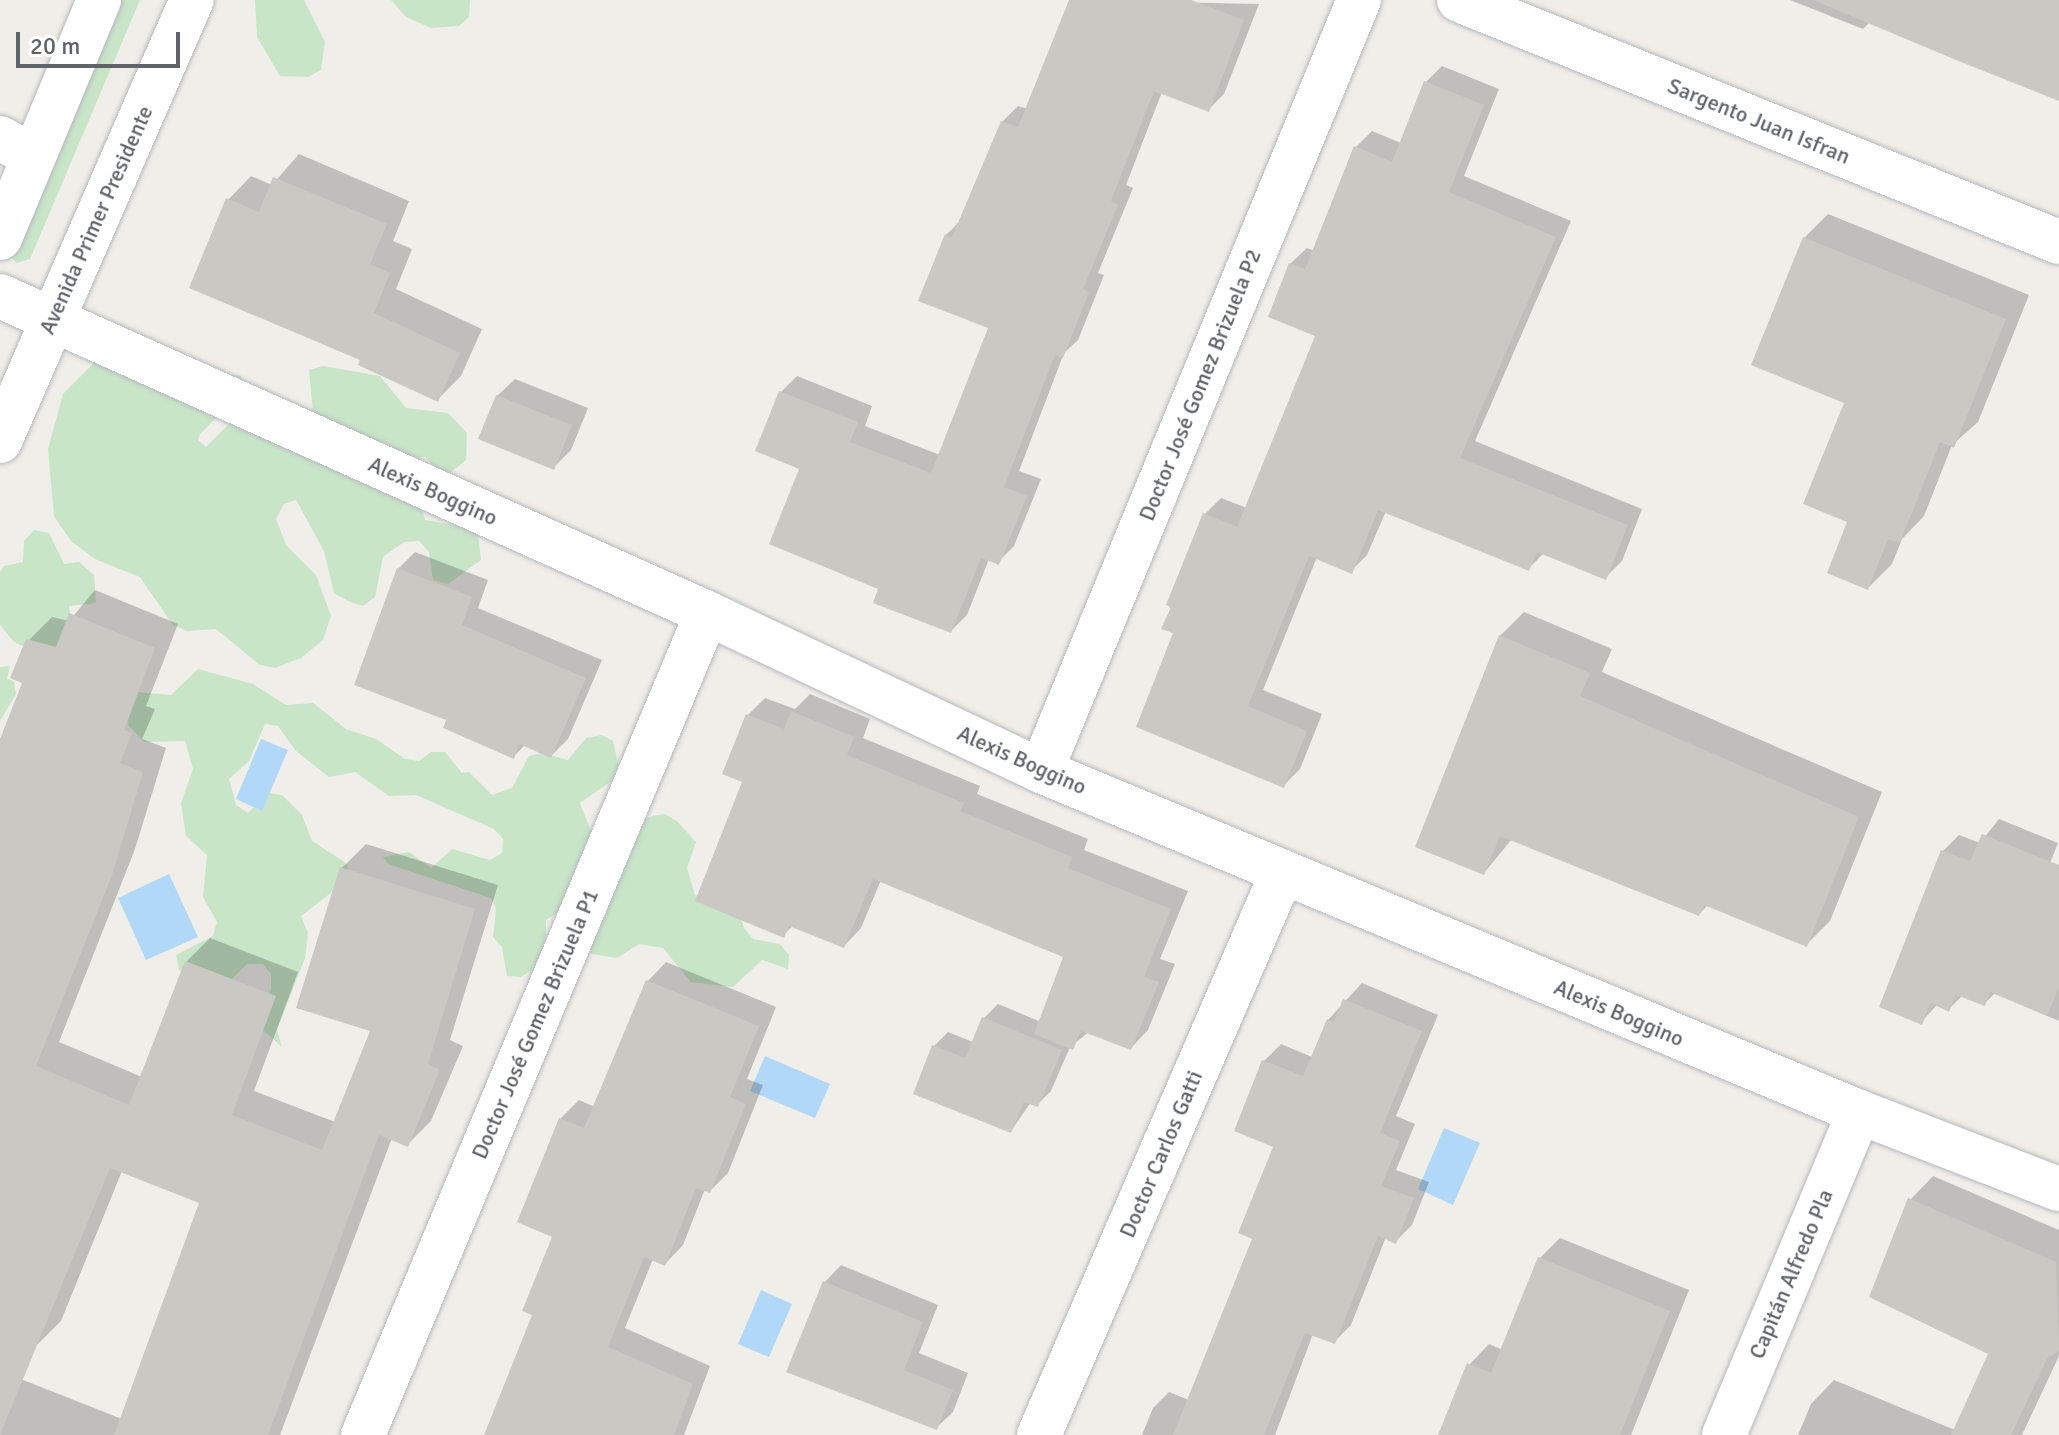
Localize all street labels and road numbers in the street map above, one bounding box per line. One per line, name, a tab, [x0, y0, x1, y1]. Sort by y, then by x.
street label: Sargento Juan Isfran	[1664, 72, 1854, 170]
street label: Avenida Primer Presidente	[34, 102, 158, 338]
street label: Doctor José Gomez Brizuela P2	[1133, 245, 1267, 525]
street label: Alexis Boggino	[364, 451, 502, 531]
street label: Alexis Boggino	[953, 720, 1091, 800]
street label: Doctor José Gomez Brizuela P1	[466, 885, 604, 1163]
street label: Alexis Boggino	[1550, 974, 1688, 1052]
street label: Doctor Carlos Gatti	[1114, 1066, 1208, 1242]
street label: Capitán Alfredo Pla	[1743, 1185, 1839, 1363]

